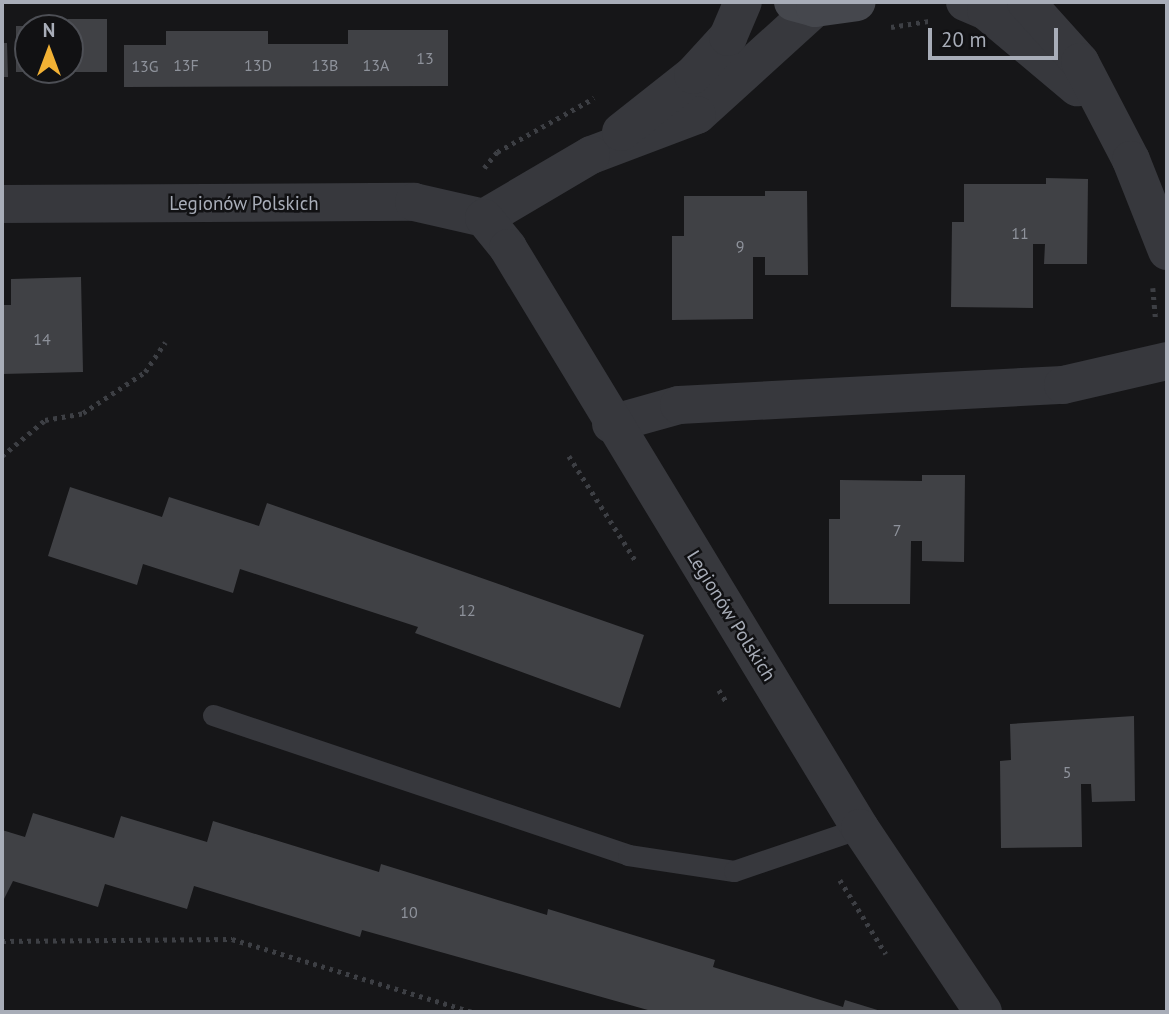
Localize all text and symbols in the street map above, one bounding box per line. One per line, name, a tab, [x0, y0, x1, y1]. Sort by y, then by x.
north arrow	[14, 14, 84, 84]
scale bar	[931, 14, 1060, 58]
text: N	[43, 18, 55, 42]
text: 20 m	[941, 26, 987, 53]
house number: 13	[416, 48, 434, 68]
house number: 13F	[173, 55, 199, 75]
house number: 13D	[244, 55, 272, 75]
house number: 13B	[312, 55, 338, 75]
house number: 13A	[363, 55, 389, 75]
house number: 13G	[131, 56, 159, 76]
street label: Legionów Polskich	[169, 193, 319, 215]
house number: 11	[1011, 223, 1029, 243]
house number: 9	[736, 236, 744, 256]
house number: 14	[33, 329, 51, 349]
house number: 7	[893, 520, 901, 540]
street label: Legionów Polskich	[682, 546, 780, 686]
house number: 12	[458, 600, 476, 620]
house number: 5	[1063, 762, 1071, 782]
house number: 10	[400, 902, 418, 922]

